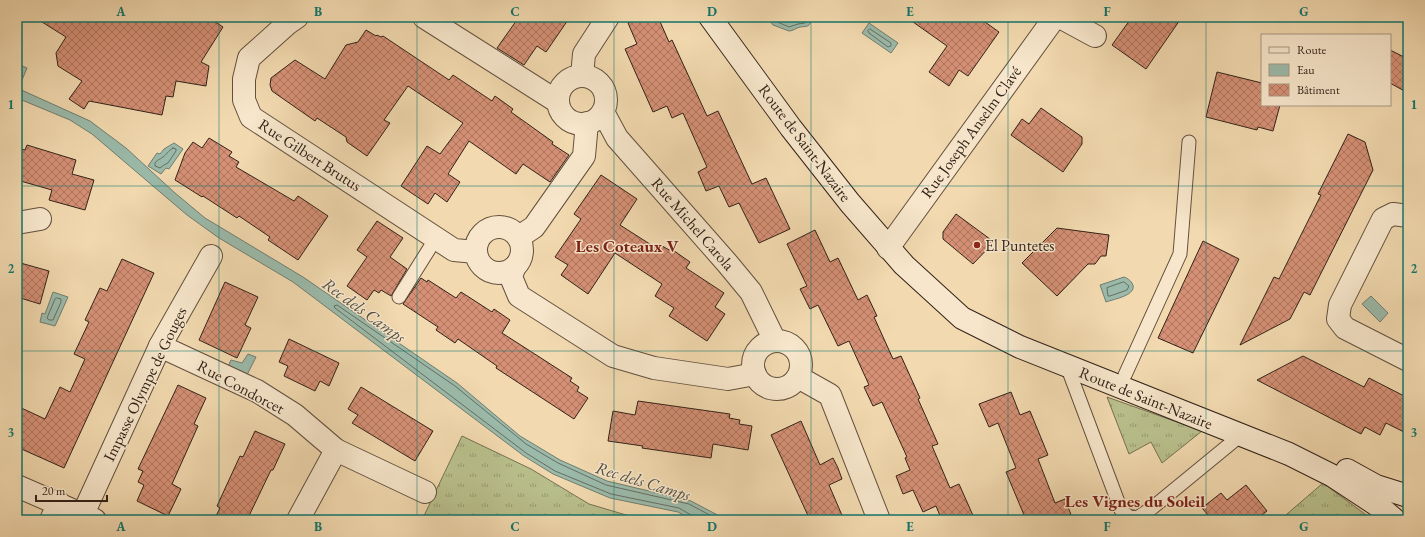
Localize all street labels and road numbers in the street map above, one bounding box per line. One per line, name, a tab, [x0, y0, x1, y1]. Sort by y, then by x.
street label: Rue Joseph Anselm Clavé	[916, 62, 1026, 202]
street label: Route de Saint-Nazaire	[754, 80, 856, 206]
street label: Rue Gilbert Brutus	[255, 114, 365, 196]
street label: Rue Michel Carola	[647, 173, 740, 275]
street label: Impasse Olympe de Gouges	[98, 303, 192, 465]
street label: Rue Condorcet	[194, 355, 288, 419]
street label: Route de Saint-Nazaire	[1076, 362, 1216, 434]

